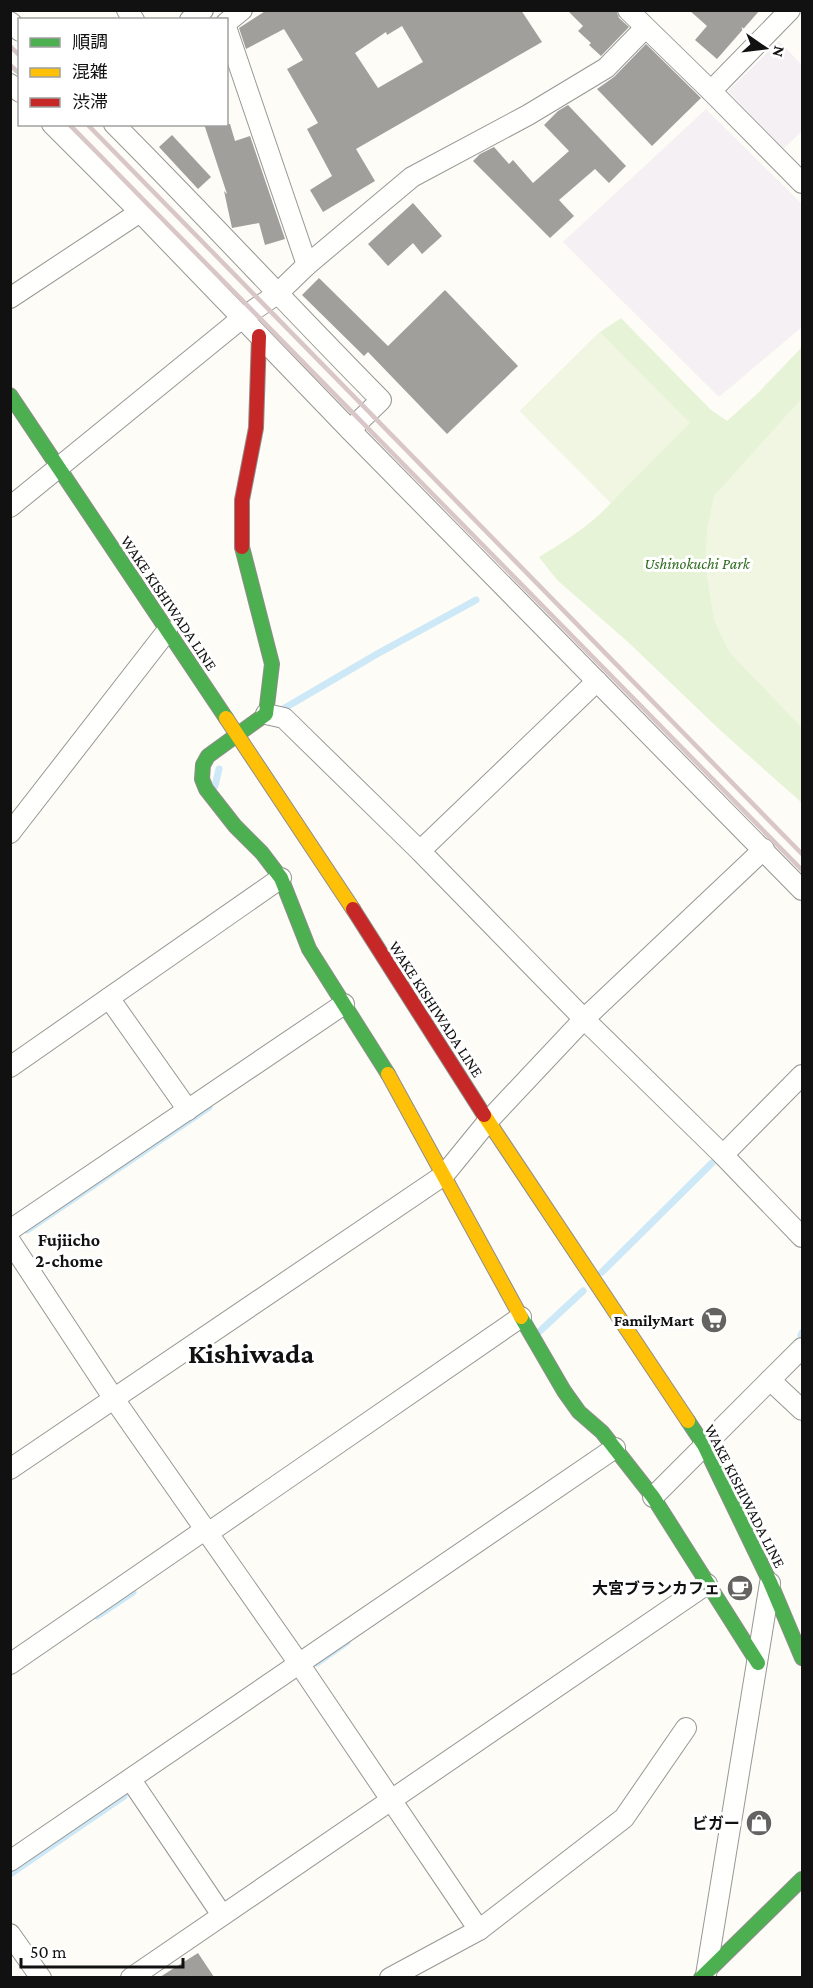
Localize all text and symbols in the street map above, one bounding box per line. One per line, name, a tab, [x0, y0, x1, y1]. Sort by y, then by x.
legend	[18, 18, 228, 126]
north arrow	[735, 18, 795, 78]
text: 順調	[72, 32, 108, 52]
text: N	[769, 44, 789, 59]
text: 混雑	[72, 62, 108, 82]
text: 渋滞	[72, 92, 108, 112]
street label: WAKE KISHIWADA LINE	[118, 532, 221, 674]
park label: Ushinokuchi Park	[644, 555, 751, 572]
street label: WAKE KISHIWADA LINE	[386, 938, 487, 1080]
district label: Fujiicho 2-chome	[35, 1230, 103, 1271]
supermarket icon: FamilyMart	[699, 1305, 729, 1335]
place label: FamilyMart	[614, 1312, 694, 1329]
district label: Kishiwada	[188, 1338, 314, 1369]
street label: WAKE KISHIWADA LINE	[701, 1421, 789, 1571]
cafe icon: 大宮ブランカフェ	[725, 1573, 755, 1603]
place label: 大宮ブランカフェ	[592, 1580, 720, 1597]
shop icon: ビガー	[744, 1808, 774, 1838]
place label: ビガー	[692, 1815, 740, 1832]
scale bar	[21, 1931, 183, 1969]
text: 50 m	[30, 1942, 67, 1962]

